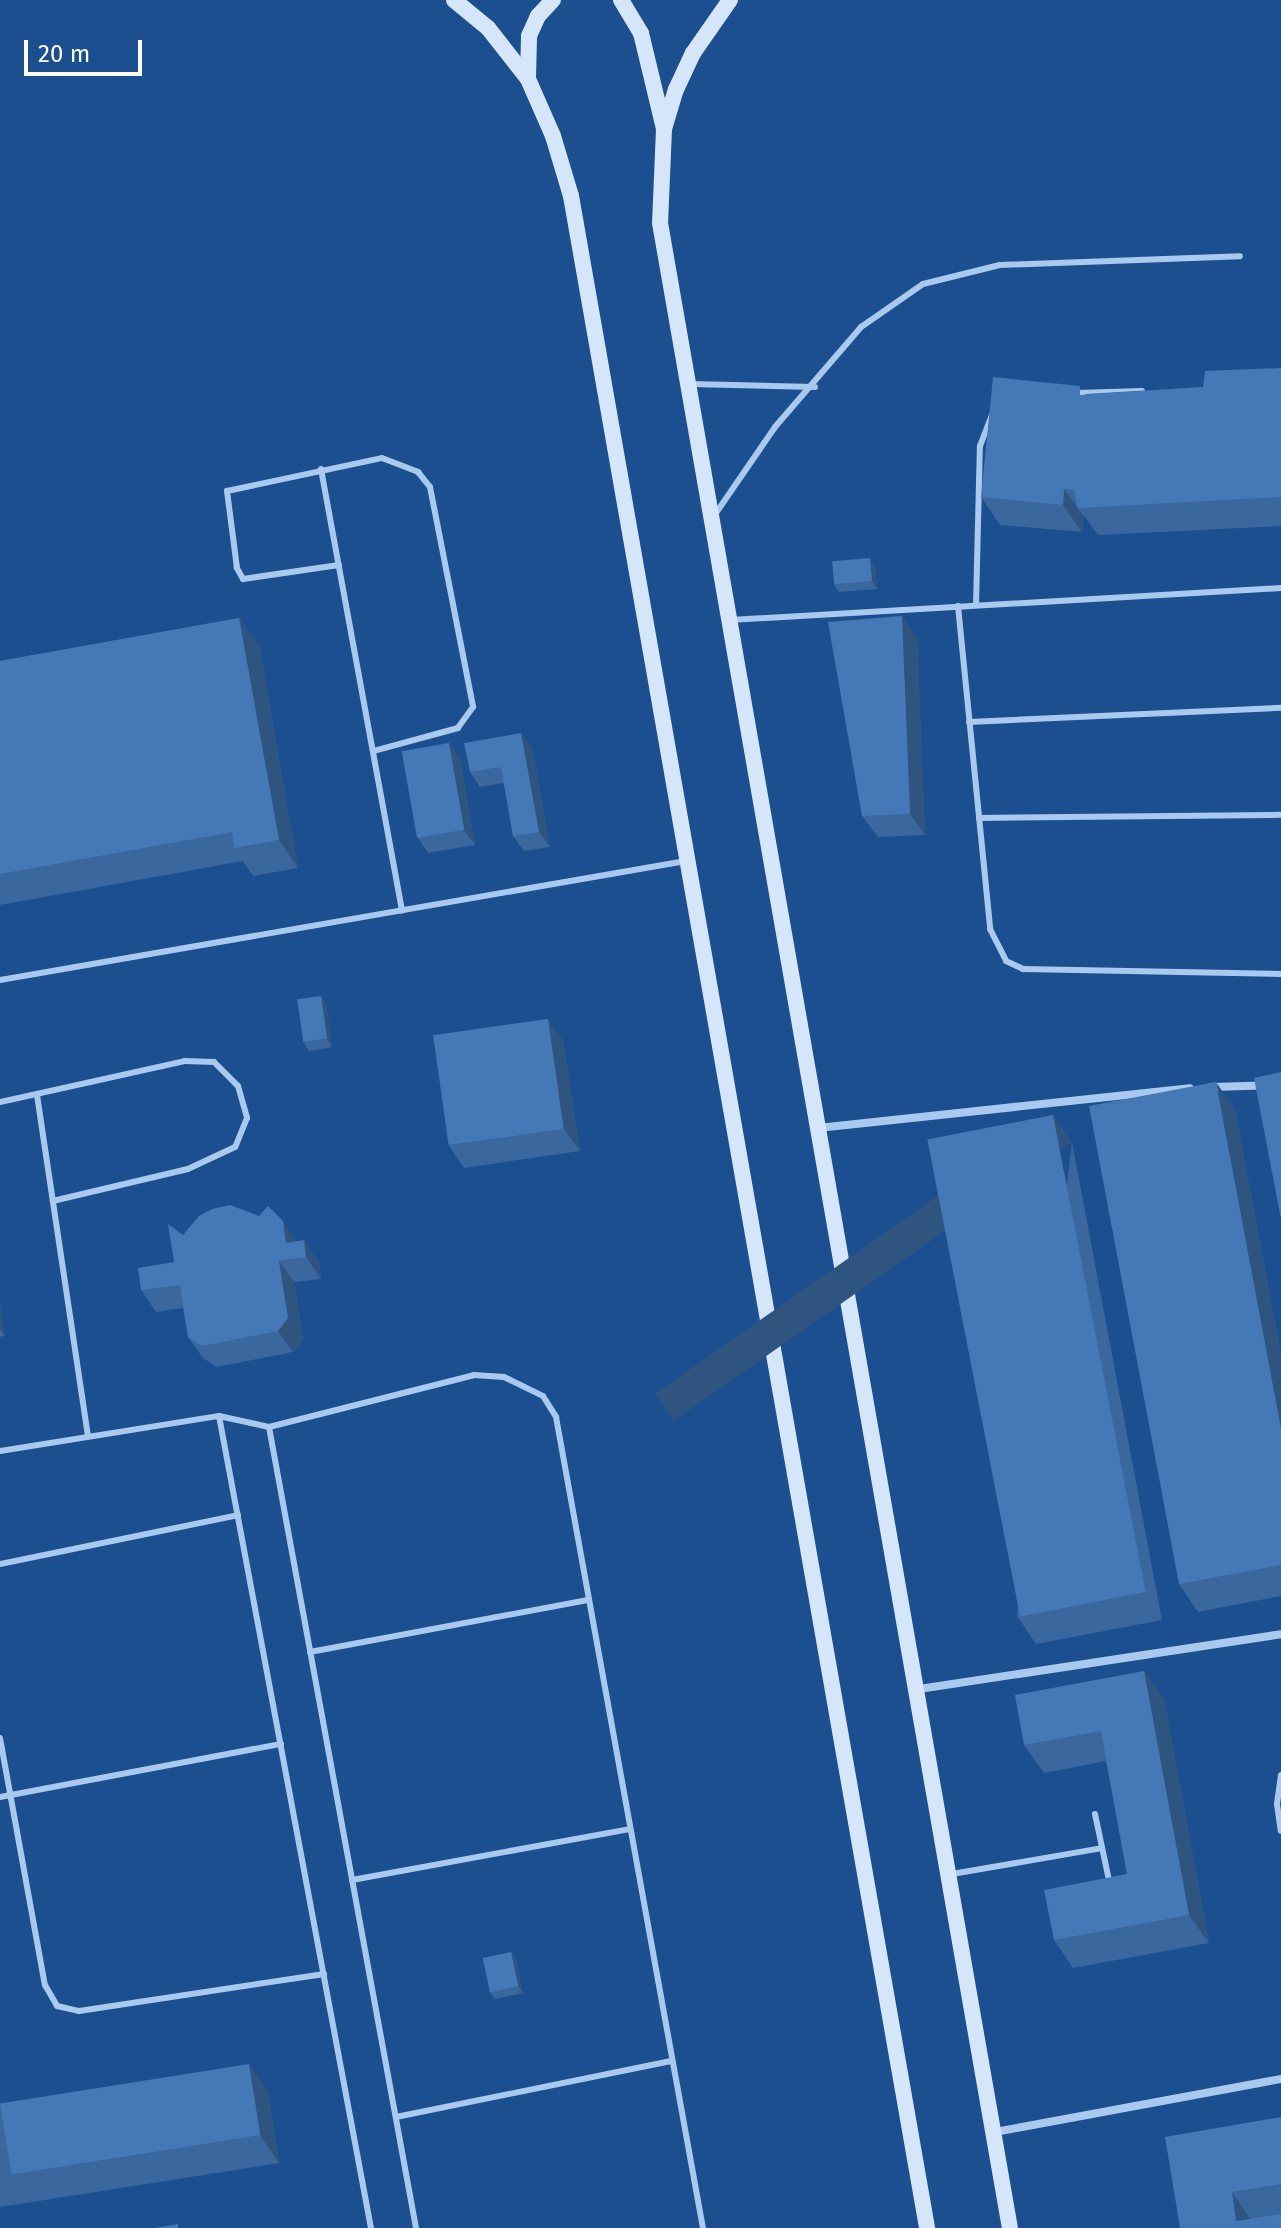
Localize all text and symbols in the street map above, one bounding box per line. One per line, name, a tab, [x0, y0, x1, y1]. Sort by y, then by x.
scale bar	[28, 24, 146, 74]
text: 20 m	[38, 40, 90, 68]

